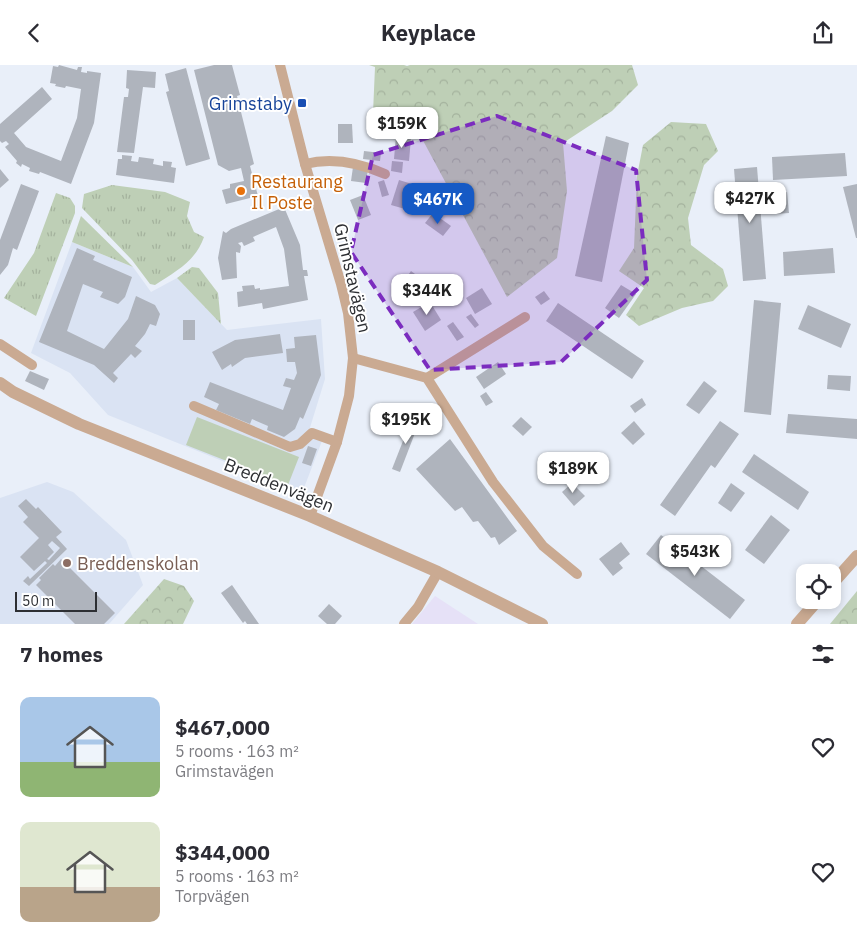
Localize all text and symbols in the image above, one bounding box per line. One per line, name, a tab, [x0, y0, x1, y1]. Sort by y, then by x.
text: Keyplace	[381, 18, 476, 47]
icon: back	[20, 19, 48, 47]
icon: share	[809, 19, 837, 47]
place label: Grimstaby	[209, 92, 292, 115]
marker: Grimstaby	[296, 97, 308, 109]
pin: $159K	[367, 107, 437, 149]
text: $159K	[377, 113, 427, 133]
place label: Restaurang Il Poste	[251, 170, 343, 214]
pin: $427K	[715, 181, 785, 224]
pin: $467K	[403, 183, 473, 225]
marker: Restaurang Il Poste	[235, 185, 247, 197]
text: $427K	[725, 188, 775, 208]
text: $467K	[413, 189, 463, 209]
street label: Grimstavägen	[329, 221, 377, 335]
pin: $344K	[392, 273, 462, 316]
text: $344K	[402, 280, 452, 300]
pin: $195K	[371, 403, 441, 445]
text: $195K	[381, 409, 431, 429]
pin: $189K	[538, 451, 608, 494]
street label: Breddenvägen	[221, 452, 337, 518]
text: $189K	[548, 458, 598, 478]
pin: $543K	[660, 535, 730, 577]
text: $543K	[670, 541, 720, 561]
place label: Breddenskolan	[77, 552, 199, 575]
marker: Breddenskolan	[61, 557, 73, 569]
map controls	[796, 564, 841, 609]
button: locate	[796, 564, 841, 609]
scale bar	[15, 589, 98, 612]
text: 50 m	[22, 592, 54, 610]
text: 7 homes	[20, 640, 103, 668]
icon: filters	[809, 640, 837, 668]
text: $467,000	[175, 713, 270, 741]
icon: home	[60, 717, 120, 777]
icon: heart	[809, 733, 837, 761]
text: 5 rooms · 163 m²	[175, 741, 299, 761]
text: Grimstavägen	[175, 761, 274, 781]
text: $344,000	[175, 838, 270, 866]
icon: home	[60, 842, 120, 902]
icon: heart	[809, 858, 837, 886]
text: 5 rooms · 163 m²	[175, 866, 299, 886]
text: Torpvägen	[175, 886, 250, 906]

